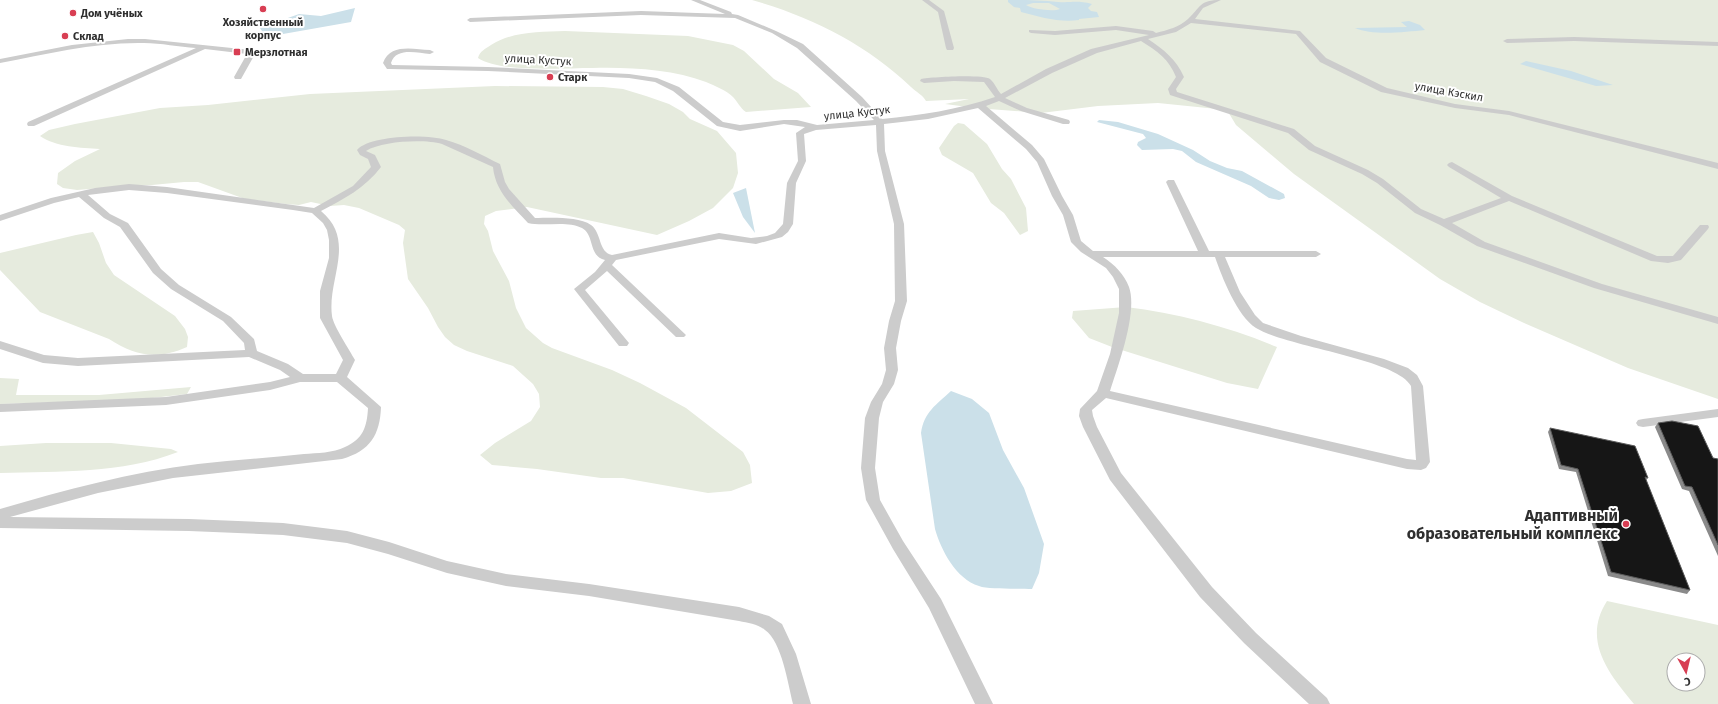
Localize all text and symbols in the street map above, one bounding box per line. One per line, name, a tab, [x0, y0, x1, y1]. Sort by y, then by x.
marker: Хозяйственный корпус	[258, 4, 268, 14]
place label: Дом учёных	[80, 7, 143, 20]
marker: Дом учёных	[68, 8, 78, 18]
place label: Хозяйственный корпус	[222, 16, 303, 42]
place label: Склад	[73, 30, 104, 43]
marker: Склад	[60, 31, 70, 41]
place label: Мерзлотная	[245, 46, 308, 59]
marker: Мерзлотная	[232, 47, 242, 57]
street label: улица Кустук	[504, 52, 572, 68]
place label: Старк	[558, 71, 588, 84]
marker: Старк	[545, 72, 555, 82]
street label: улица Кэскил	[1414, 80, 1484, 104]
street label: улица Кустук	[823, 103, 891, 123]
place label: Адаптивный образовательный комплекс	[1407, 506, 1618, 543]
marker: Адаптивный образовательный комплекс	[1621, 519, 1631, 529]
north arrow	[1666, 652, 1706, 692]
text: С	[1683, 675, 1691, 688]

